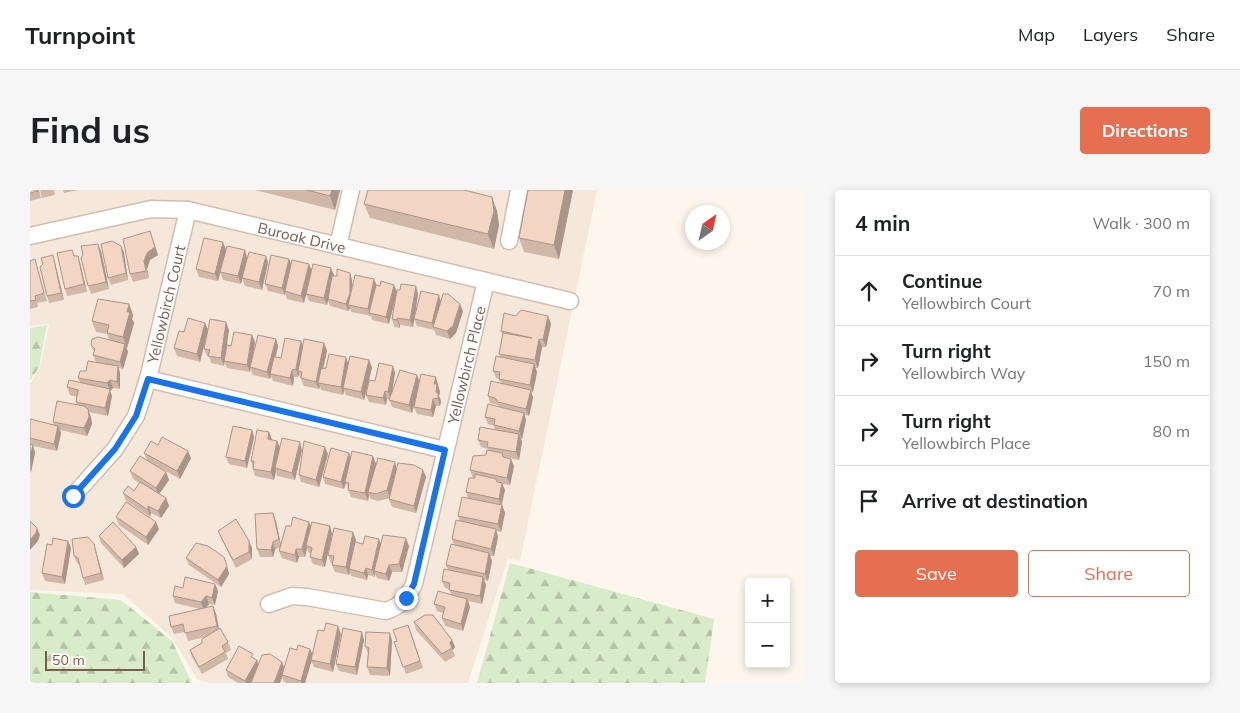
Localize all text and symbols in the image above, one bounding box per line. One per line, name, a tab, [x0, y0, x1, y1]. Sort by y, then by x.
text: Turnpoint	[25, 20, 135, 50]
text: Map	[1018, 23, 1055, 46]
text: Layers	[1083, 23, 1138, 46]
text: Share	[1166, 23, 1215, 46]
button: Directions	[1080, 107, 1210, 154]
text: Find us	[30, 108, 150, 152]
north arrow	[685, 205, 730, 250]
text: 4 min	[855, 210, 910, 236]
text: Walk · 300 m	[1092, 213, 1190, 233]
street label: Buroak Drive	[256, 217, 348, 257]
street label: Yellowbirch Court	[142, 243, 189, 366]
text: Continue	[902, 269, 982, 293]
icon: ahead	[855, 277, 883, 305]
text: 70 m	[1153, 281, 1190, 301]
text: Yellowbirch Court	[902, 293, 1031, 313]
street label: Yellowbirch Place	[443, 304, 489, 427]
text: Turn right	[902, 339, 991, 363]
icon: right	[855, 347, 883, 375]
text: 150 m	[1143, 351, 1190, 371]
text: Yellowbirch Way	[902, 363, 1025, 383]
text: Turn right	[902, 409, 991, 433]
icon: right	[855, 417, 883, 445]
text: 80 m	[1153, 421, 1190, 441]
text: Yellowbirch Place	[902, 433, 1031, 453]
route start	[62, 485, 85, 508]
icon: arrive	[855, 487, 883, 515]
text: Arrive at destination	[902, 489, 1088, 513]
button: Save	[855, 550, 1018, 597]
button: Share	[1028, 550, 1190, 597]
map controls	[745, 578, 790, 668]
button: +	[745, 578, 790, 623]
route end	[395, 587, 418, 610]
button: −	[745, 623, 790, 668]
scale bar	[45, 648, 145, 671]
text: 50 m	[52, 651, 85, 669]

